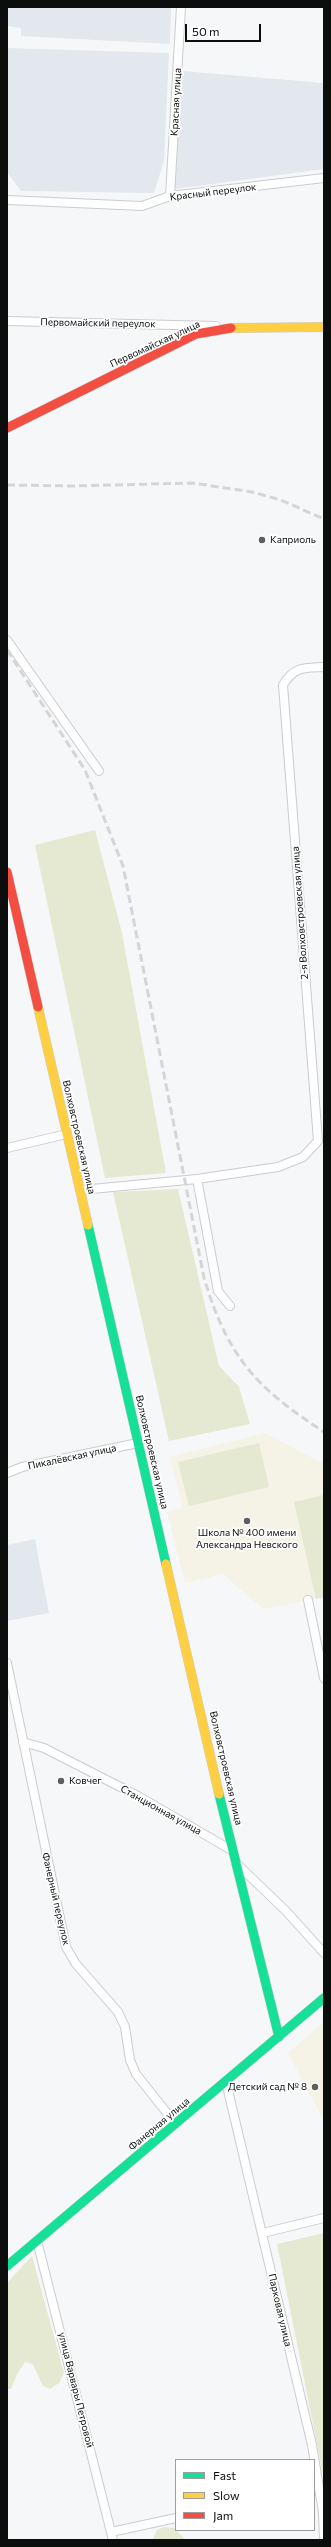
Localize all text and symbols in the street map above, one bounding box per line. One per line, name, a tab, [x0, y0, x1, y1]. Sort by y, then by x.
scale bar	[187, 16, 263, 42]
text: 50 m	[192, 24, 220, 38]
street label: Красная улица	[168, 68, 184, 136]
street label: Красный переулок	[169, 181, 257, 203]
street label: Первомайский переулок	[40, 316, 156, 330]
street label: Первомайская улица	[108, 318, 202, 370]
place label: Каприоль	[270, 534, 316, 546]
marker: Каприоль	[257, 535, 267, 545]
street label: 2-я Волховстроевская улица	[289, 846, 311, 980]
street label: Волховстроевская улица	[60, 1079, 98, 1195]
street label: Волховстроевская улица	[133, 1394, 171, 1510]
street label: Пикалёвская улица	[27, 1442, 117, 1472]
marker: Школа № 400 имени Александра Невского	[242, 1516, 252, 1526]
place label: Школа № 400 имени Александра Невского	[196, 1527, 298, 1550]
street label: Волховстроевская улица	[207, 1710, 245, 1826]
place label: Ковчег	[69, 1775, 102, 1787]
marker: Ковчег	[56, 1776, 66, 1786]
street label: Станционная улица	[118, 1783, 204, 1837]
street label: Фанерный переулок	[39, 1851, 73, 1947]
place label: Детский сад № 8	[228, 2081, 307, 2093]
marker: Детский сад № 8	[310, 2082, 320, 2092]
street label: Фанерная улица	[126, 2095, 192, 2153]
street label: Парковая улица	[266, 2272, 294, 2348]
street label: улица Варвары Петровой	[56, 2331, 96, 2449]
legend	[175, 2459, 315, 2531]
text: Fast	[213, 2468, 236, 2482]
text: Slow	[213, 2488, 240, 2502]
text: Jam	[213, 2508, 233, 2522]

